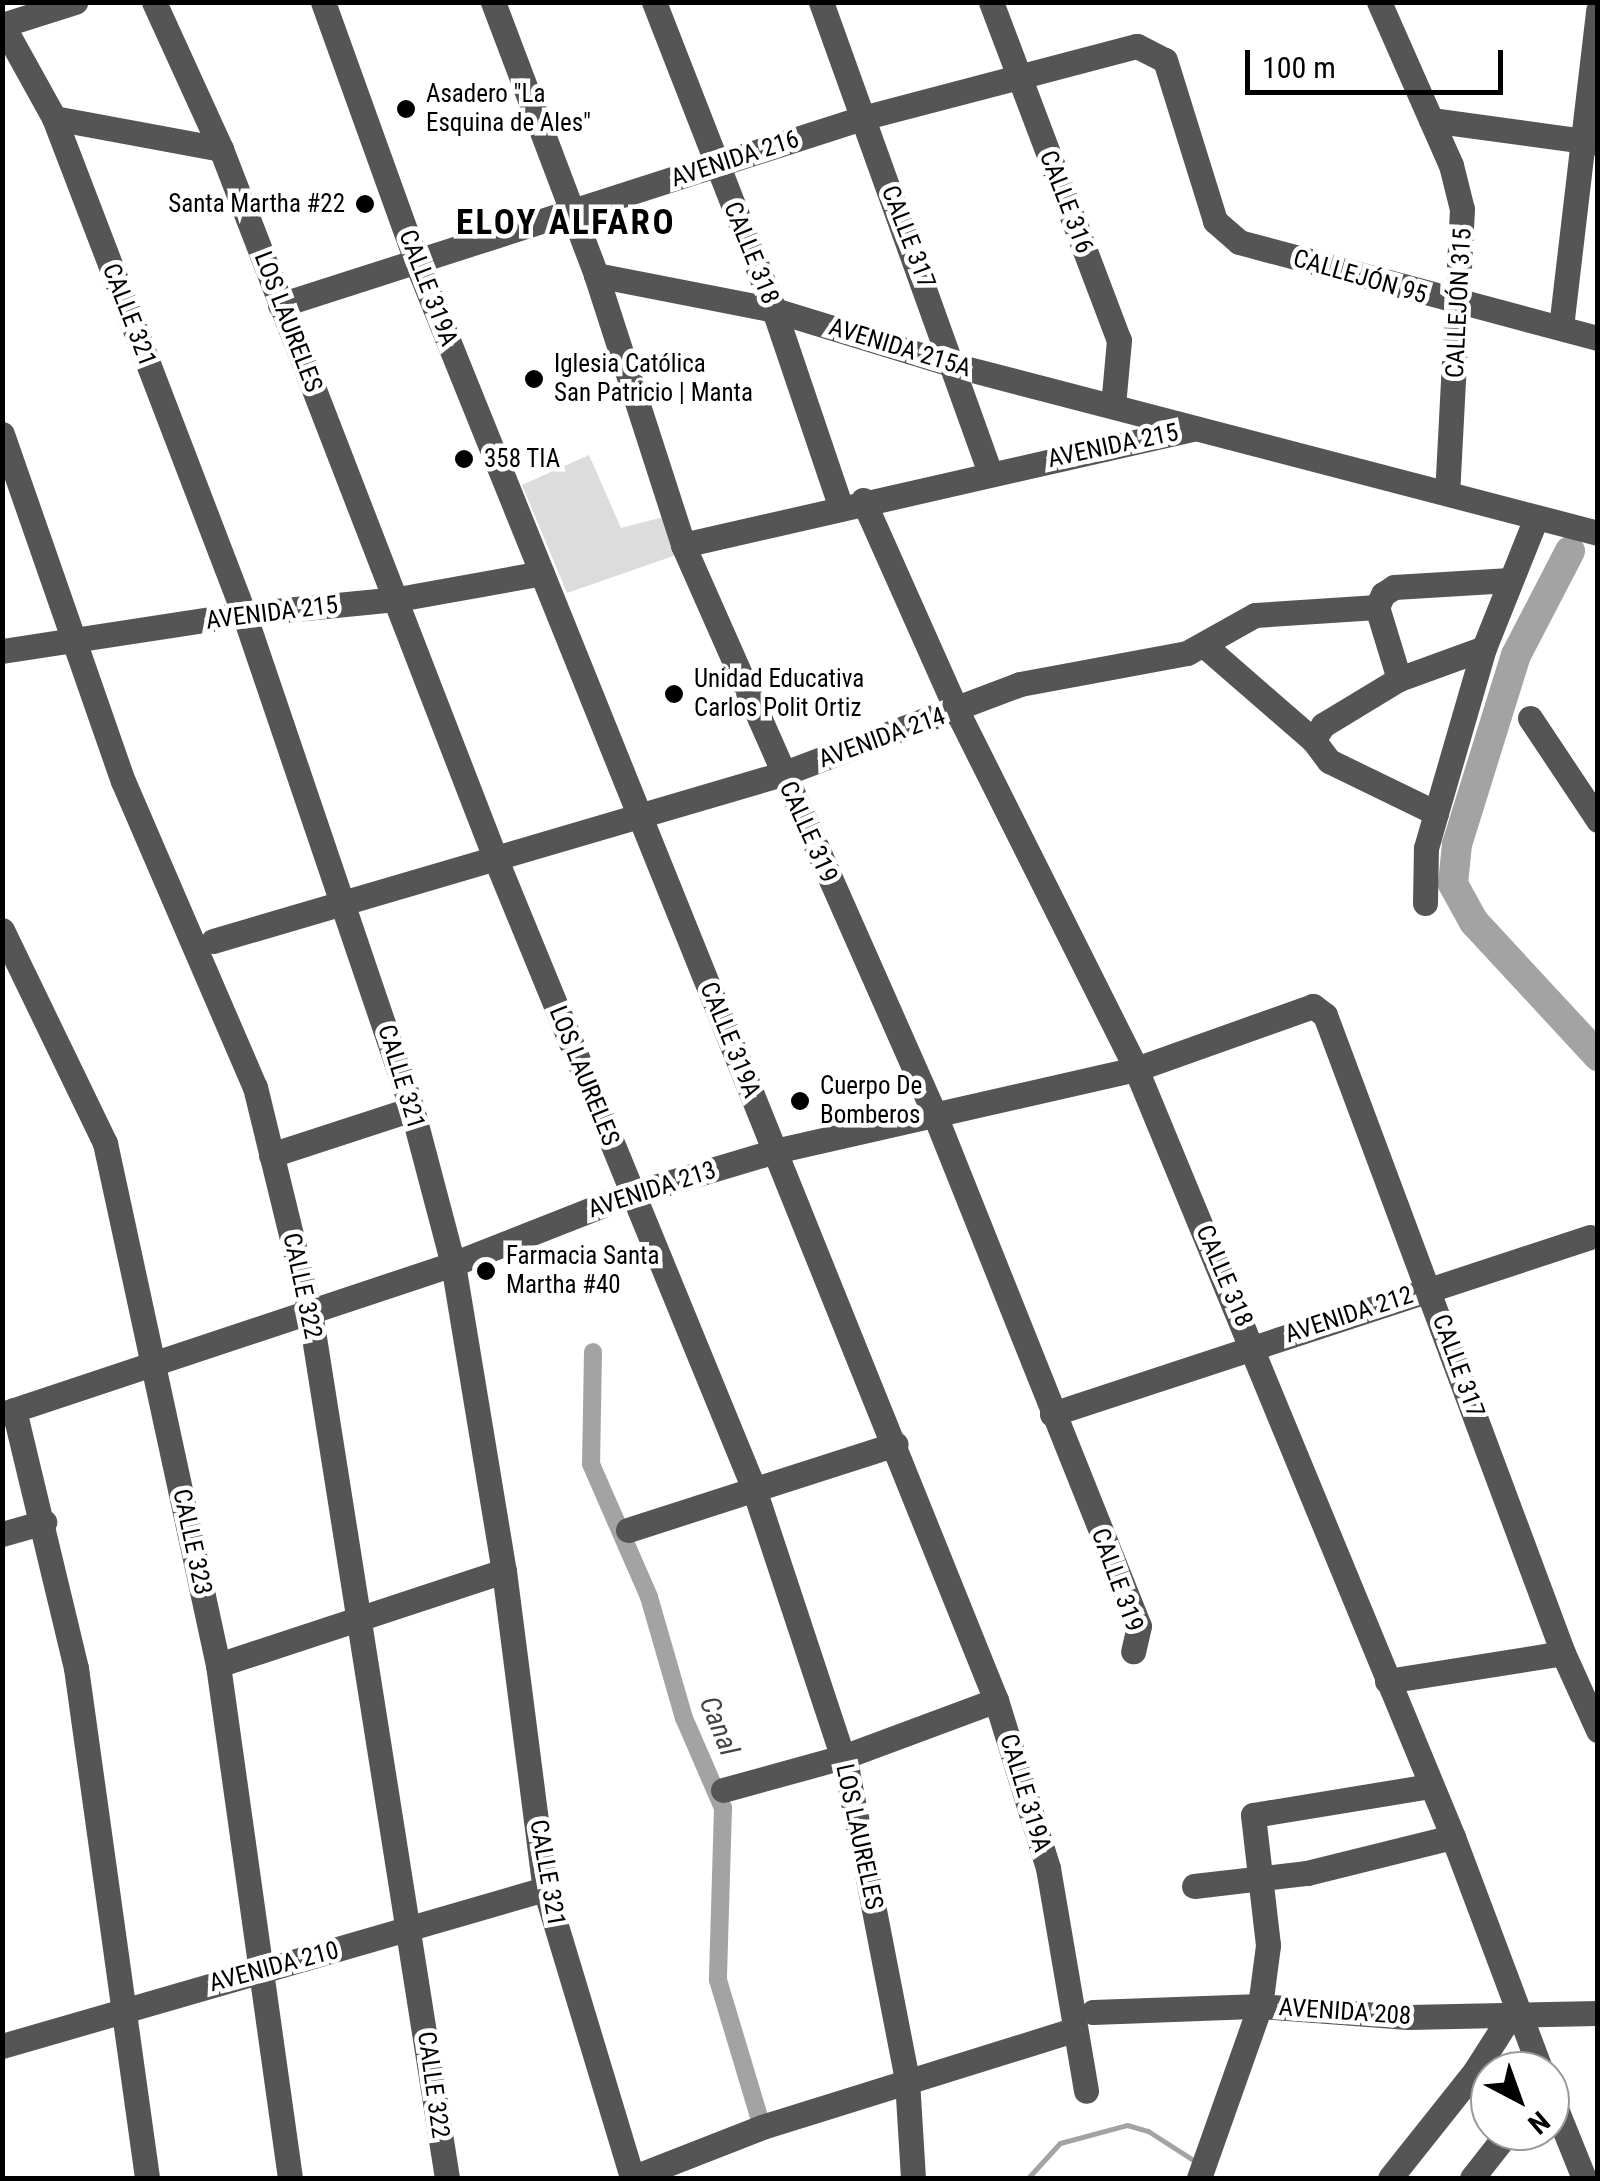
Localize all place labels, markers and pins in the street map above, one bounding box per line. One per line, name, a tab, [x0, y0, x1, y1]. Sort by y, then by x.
place label: Asadero "La Esquina de Ales"	[426, 80, 591, 139]
marker: Asadero "La Esquina de Ales"	[395, 98, 417, 120]
place label: Santa Martha #22	[168, 189, 345, 219]
marker: Santa Martha #22	[354, 193, 376, 215]
place label: Iglesia Católica San Patricio | Manta	[554, 350, 753, 409]
marker: Iglesia Católica San Patricio | Manta	[523, 368, 545, 390]
place label: 358 TIA	[484, 444, 561, 474]
marker: 358 TIA	[453, 448, 475, 470]
place label: Unidad Educativa Carlos Polit Ortiz	[694, 665, 864, 724]
marker: Unidad Educativa Carlos Polit Ortiz	[663, 683, 685, 705]
place label: Cuerpo De Bomberos	[820, 1072, 922, 1131]
marker: Cuerpo De Bomberos	[789, 1090, 811, 1112]
place label: Farmacia Santa Martha #40	[506, 1242, 659, 1301]
marker: Farmacia Santa Martha #40	[475, 1260, 497, 1282]

